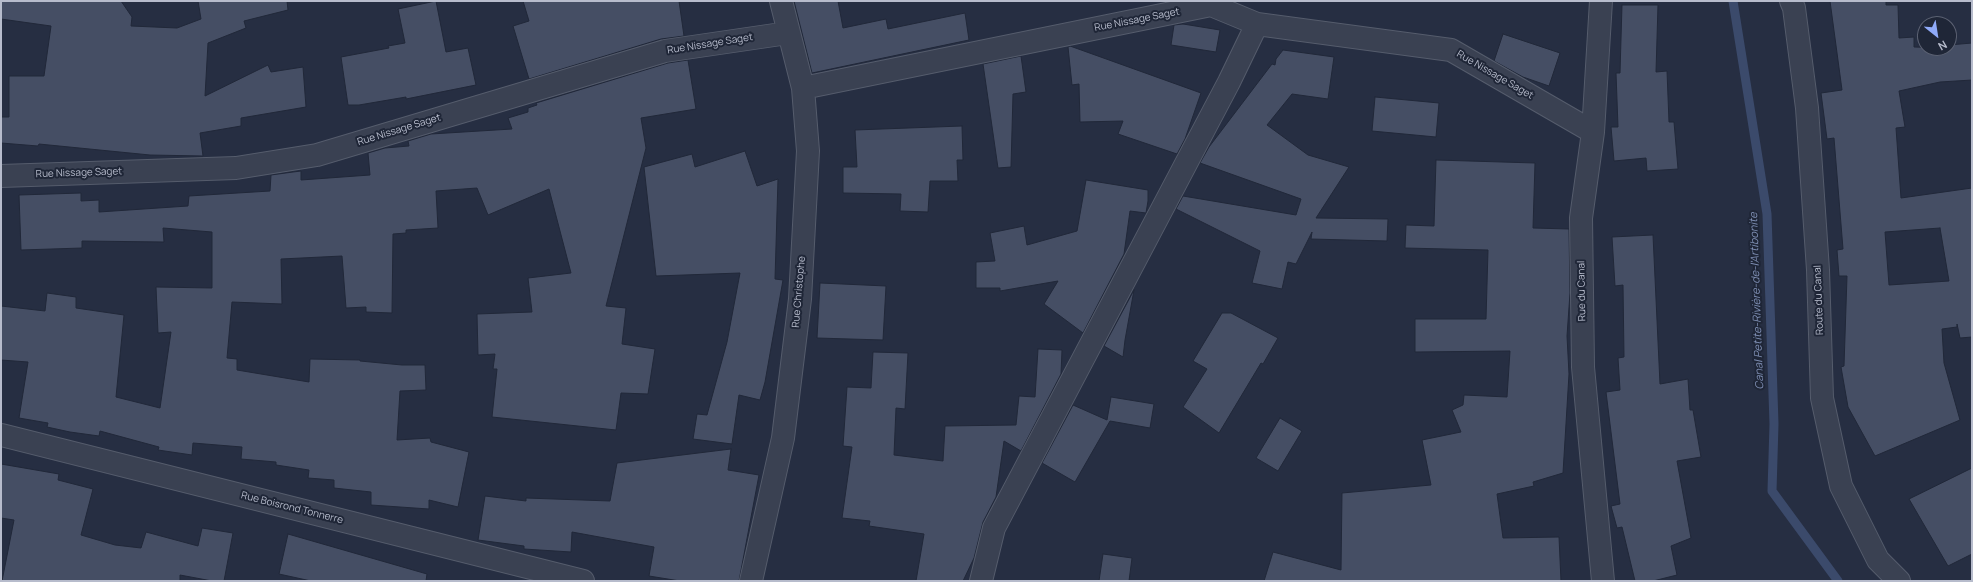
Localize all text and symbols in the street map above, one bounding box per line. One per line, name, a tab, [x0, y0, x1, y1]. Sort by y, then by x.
street label: Rue Nissage Saget	[1093, 6, 1181, 34]
north arrow	[1917, 16, 1957, 56]
street label: Rue Nissage Saget	[666, 31, 754, 57]
text: N	[1936, 37, 1950, 54]
street label: Rue Nissage Saget	[1455, 48, 1535, 102]
street label: Rue Nissage Saget	[356, 112, 442, 148]
street label: Rue Nissage Saget	[36, 165, 122, 181]
water label: Canal Petite-Rivière-de-l'Artibonite	[1747, 212, 1767, 390]
street label: Rue Christophe	[790, 256, 808, 328]
street label: Rue du Canal	[1575, 261, 1589, 321]
street label: Route du Canal	[1812, 265, 1826, 335]
street label: Rue Boisrond Tonnerre	[240, 490, 344, 526]

